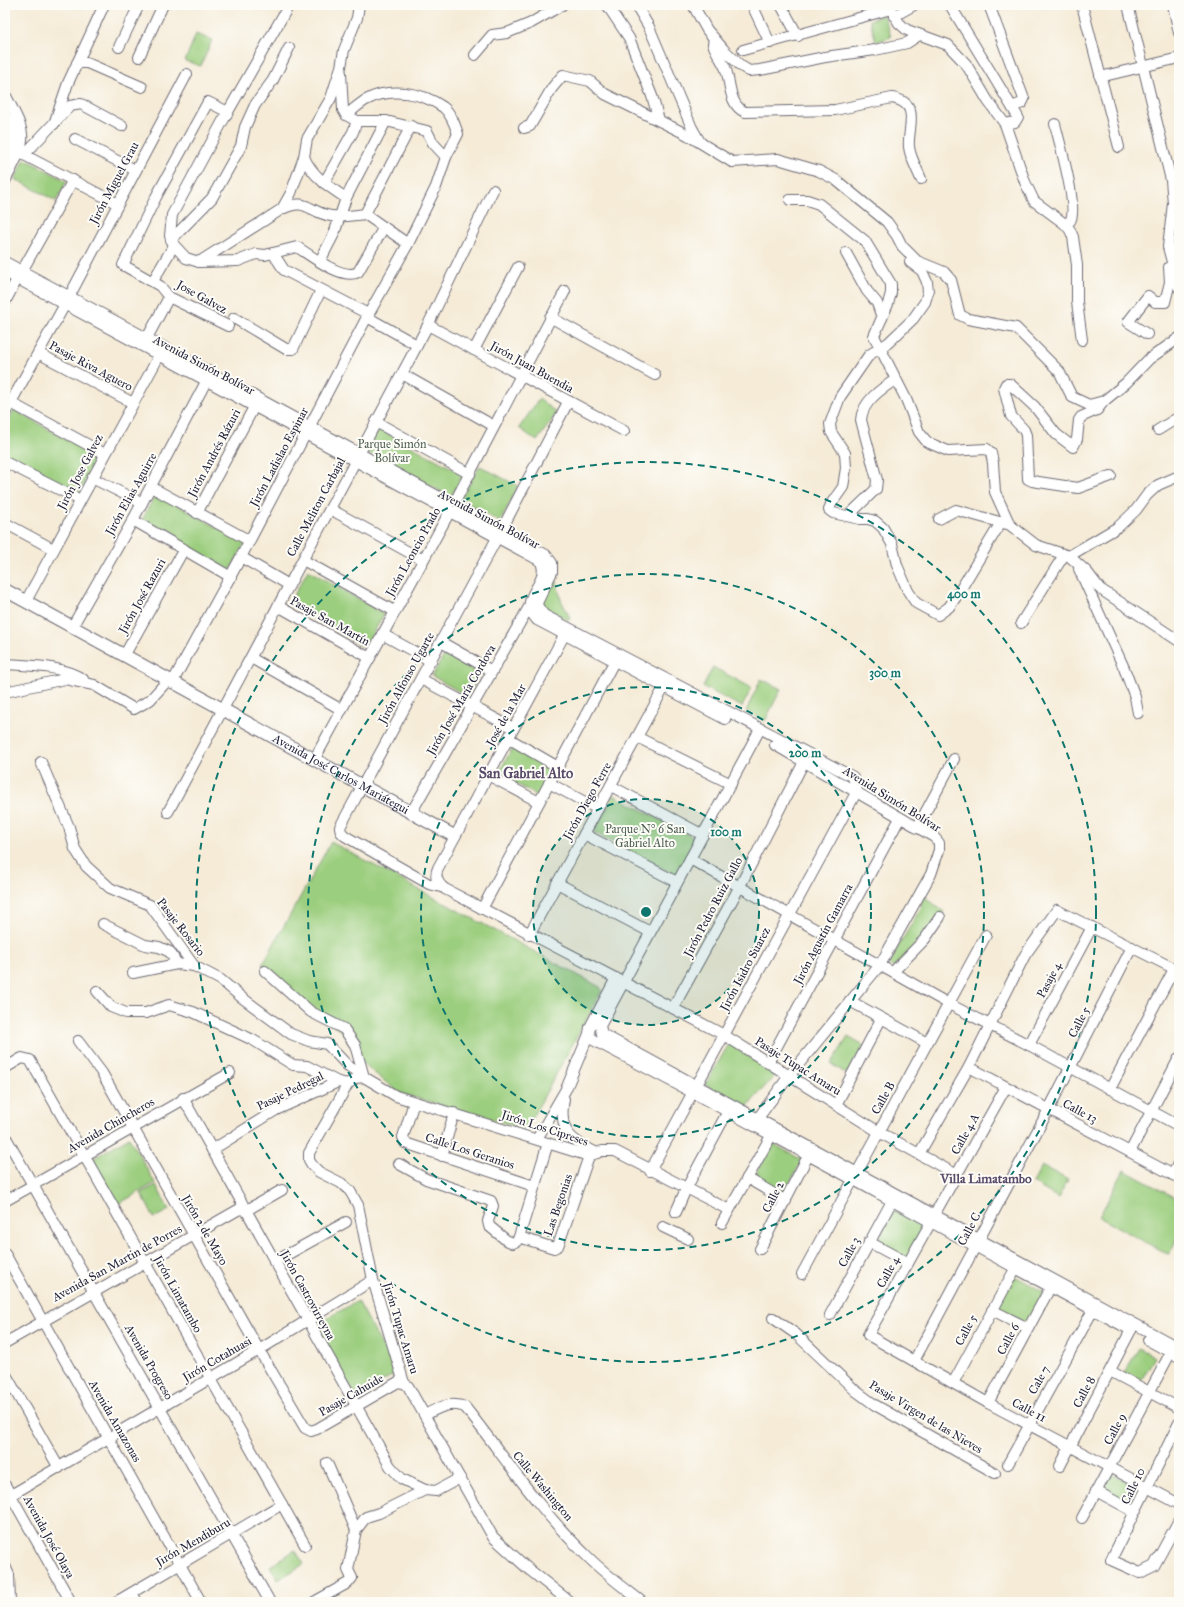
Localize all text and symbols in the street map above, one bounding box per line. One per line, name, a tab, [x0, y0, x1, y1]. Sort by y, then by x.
street label: Jirón Miguel Grau	[85, 139, 143, 229]
street label: Jose Galvez	[172, 276, 230, 318]
street label: Avenida Simón Bolívar	[150, 332, 258, 398]
street label: Jirón Juan Buendia	[486, 337, 577, 397]
street label: Pasaje Riva Aguero	[46, 338, 135, 395]
street label: Jirón Ladislao Espinar	[246, 404, 312, 511]
street label: Jirón Andrés Rázuri	[184, 406, 244, 502]
street label: Jirón Jose Galvez	[53, 431, 107, 514]
park label: Parque Simón Bolívar	[358, 437, 427, 465]
street label: Jirón Elias Aguirre	[102, 450, 160, 540]
street label: Calle Meliton Carbajal	[284, 454, 348, 559]
street label: Avenida Simón Bolívar	[435, 486, 543, 552]
street label: Jirón Leoncio Prado	[382, 505, 444, 601]
street label: Jirón José Razuri	[115, 555, 170, 638]
text: 400 m	[947, 587, 982, 602]
street label: Pasaje San Martín	[288, 593, 373, 649]
street label: Jirón Alfonso Ugarte	[374, 630, 438, 728]
street label: Jirón José María Cordova	[423, 642, 500, 760]
text: 300 m	[869, 666, 902, 681]
street label: José de la Mar	[482, 681, 530, 751]
street label: Avenida José Carlos Mariátegui	[269, 731, 412, 817]
text: 200 m	[789, 746, 822, 760]
street label: Jirón Diego Ferre	[559, 760, 615, 844]
street label: Avenida Simón Bolívar	[840, 763, 944, 835]
district label: San Gabriel Alto	[479, 765, 573, 782]
park label: Parque N° 6 San Gabriel Alto	[605, 822, 686, 850]
text: 100 m	[710, 825, 743, 839]
street label: Jirón Pedro Ruiz Gallo	[680, 855, 746, 962]
street label: Jirón Agustín Gamarra	[790, 880, 857, 989]
street label: Pasaje Rosario	[154, 895, 208, 959]
centre of rings	[639, 905, 653, 919]
street label: Jirón Isidro Suarez	[716, 924, 774, 1016]
street label: Pasaje 4	[1034, 960, 1064, 1000]
street label: Calle 5	[1065, 1004, 1093, 1040]
street label: Pasaje Tupac Amaru	[752, 1034, 844, 1098]
street label: Pasaje Pedregal	[254, 1068, 327, 1114]
street label: Calle B	[868, 1079, 898, 1117]
street label: Avenida Chincheros	[64, 1094, 157, 1156]
street label: Calle 13	[1060, 1096, 1100, 1126]
street label: Jirón Los Cipreses	[498, 1107, 590, 1150]
street label: Calle 4 A	[948, 1111, 982, 1157]
street label: Calle Los Geranios	[424, 1130, 516, 1172]
district label: Villa Limatambo	[939, 1171, 1032, 1187]
street label: Las Begonias	[541, 1172, 576, 1238]
street label: Calle 2	[759, 1179, 787, 1215]
street label: Jirón 2 de Mayo	[177, 1191, 231, 1268]
street label: Calle C	[954, 1210, 984, 1248]
street label: Avenida San Martin de Porres	[49, 1222, 184, 1305]
street label: Calle 3	[835, 1234, 863, 1269]
street label: Jirón Castrovirreyna	[276, 1246, 339, 1344]
street label: Jirón Limatambo	[149, 1251, 205, 1336]
street label: Calle 4	[874, 1253, 903, 1290]
street label: Jirón Tupac Amaru	[379, 1279, 422, 1376]
street label: Calle 5	[952, 1312, 980, 1348]
street label: Calle 6	[994, 1320, 1022, 1357]
street label: Avenida Progreso	[120, 1321, 176, 1403]
street label: Jirón Cotahuasi	[178, 1333, 255, 1386]
street label: Cale 7	[1025, 1363, 1053, 1397]
street label: Pasaje Cahuide	[316, 1371, 386, 1419]
street label: Calle 8	[1070, 1374, 1098, 1410]
street label: Avenida Amazonas	[85, 1377, 144, 1465]
street label: Pasaje Virgen de las Nieves	[866, 1378, 985, 1457]
street label: Calle 11	[1009, 1395, 1049, 1425]
street label: Calle 9	[1101, 1411, 1129, 1447]
street label: Calle Washington	[509, 1448, 576, 1525]
street label: Calle 10	[1118, 1465, 1148, 1507]
street label: Avenida José Olaya	[19, 1492, 78, 1582]
street label: Jirón Mendiburu	[151, 1515, 234, 1571]

